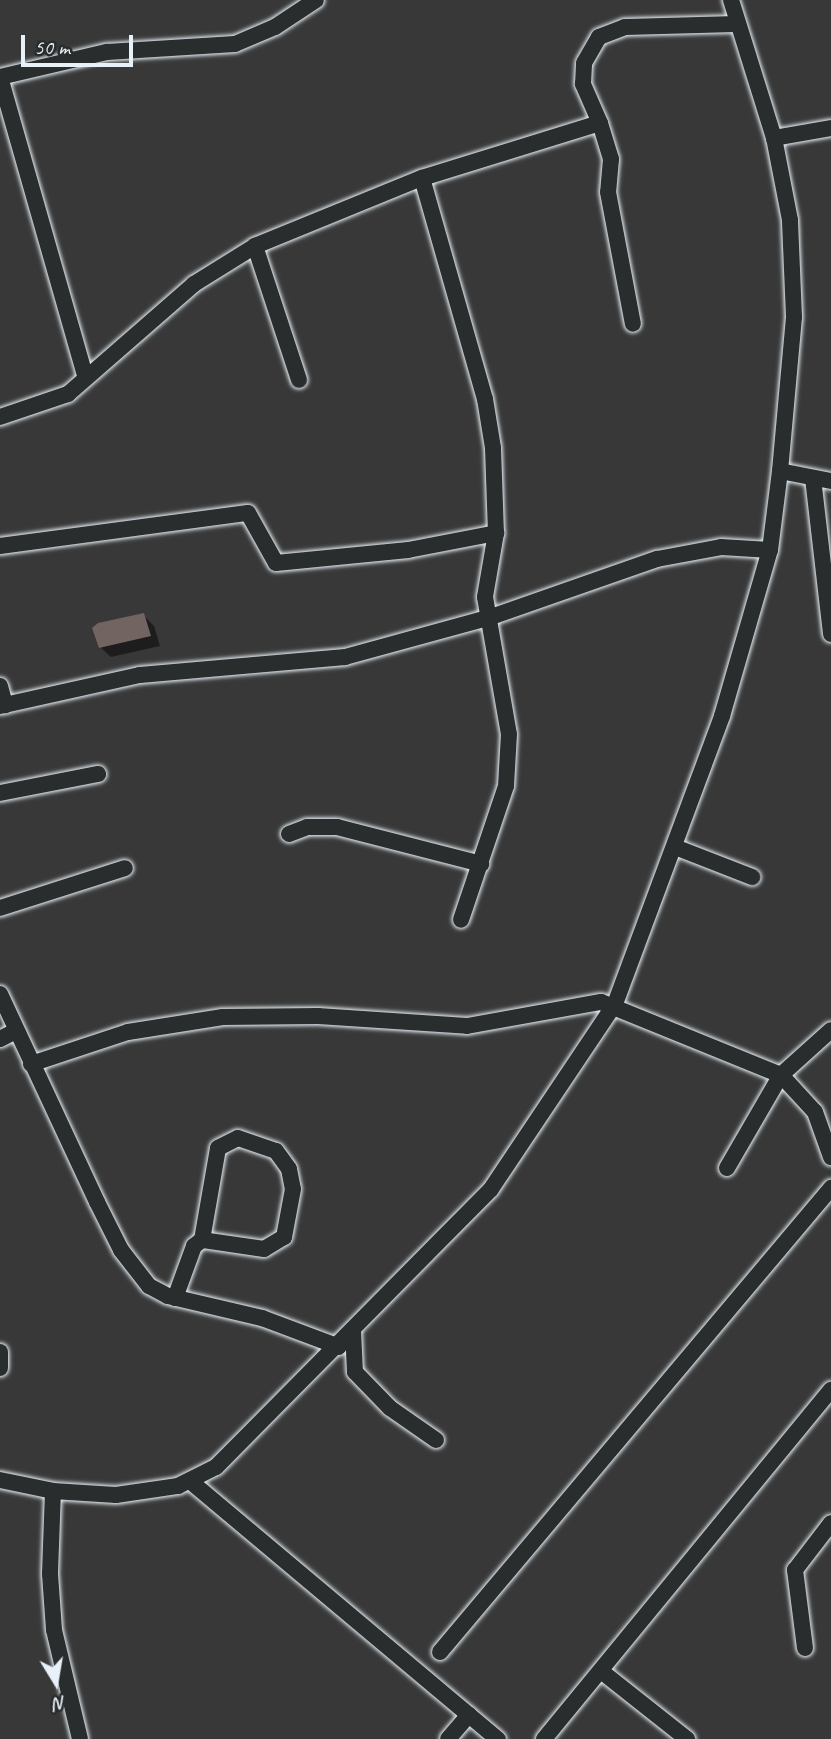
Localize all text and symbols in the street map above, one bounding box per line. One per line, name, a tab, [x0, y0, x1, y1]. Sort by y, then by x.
scale bar	[24, 21, 136, 65]
text: 50 m	[34, 34, 70, 60]
north arrow	[21, 1648, 91, 1718]
text: N	[52, 1691, 68, 1717]

